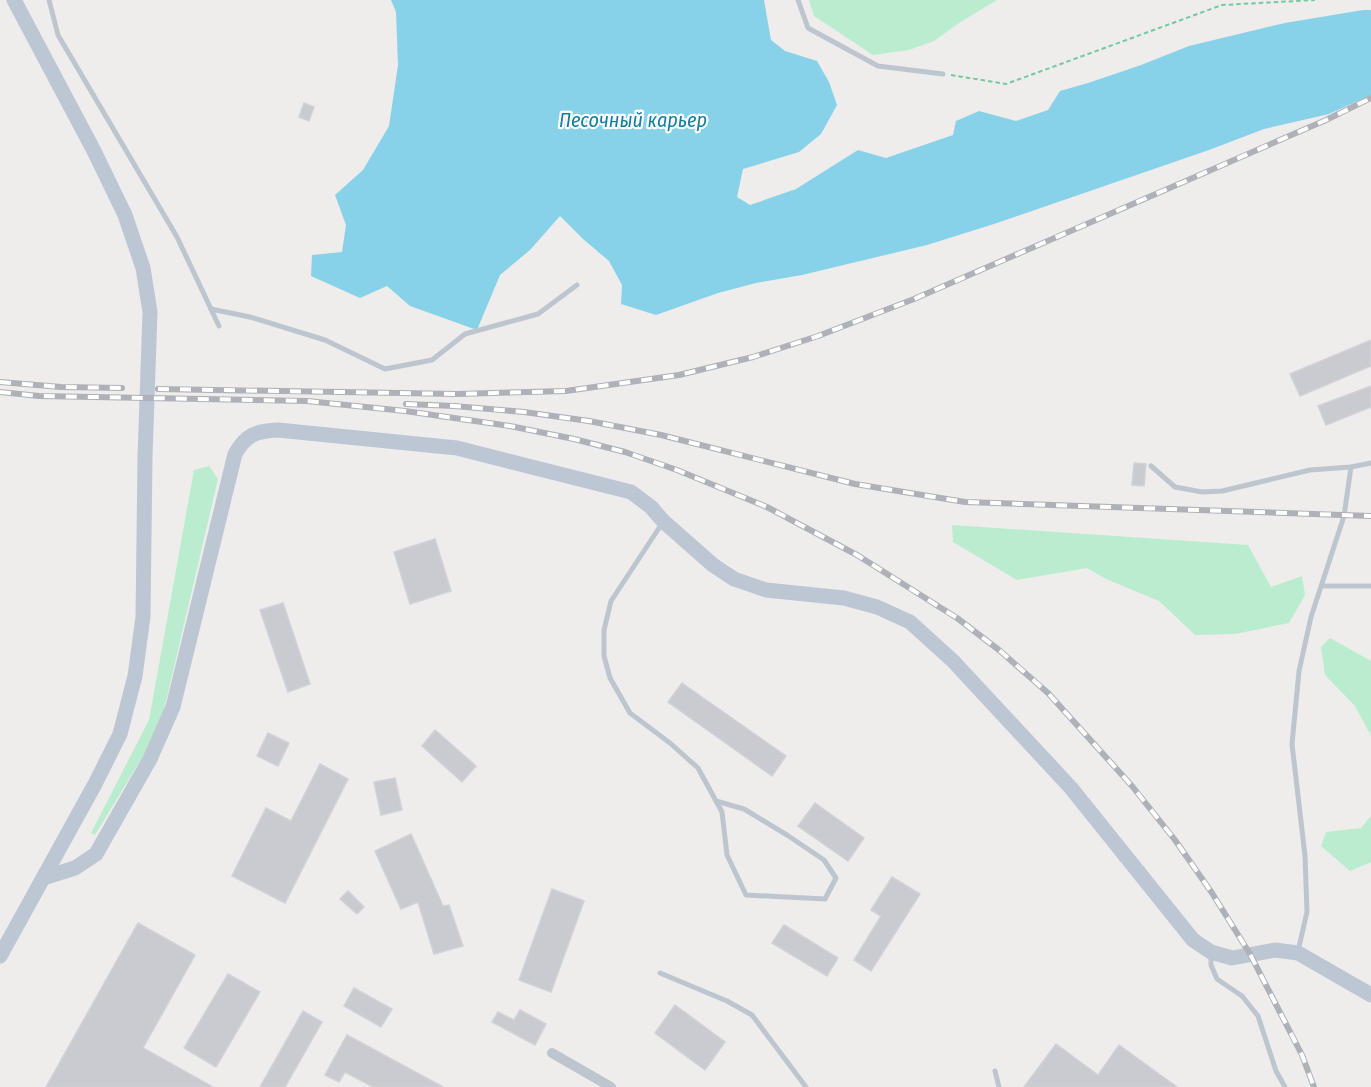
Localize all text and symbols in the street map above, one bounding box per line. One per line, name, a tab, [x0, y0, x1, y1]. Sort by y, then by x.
water label: Песочный карьер	[559, 108, 707, 132]

